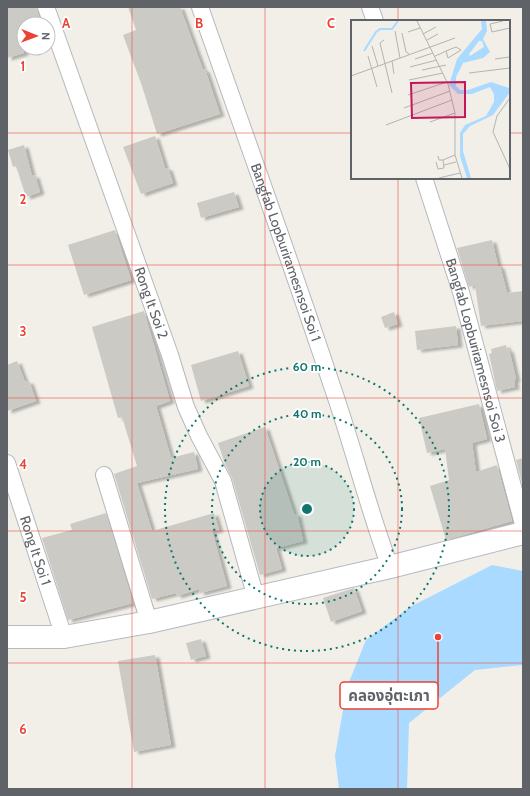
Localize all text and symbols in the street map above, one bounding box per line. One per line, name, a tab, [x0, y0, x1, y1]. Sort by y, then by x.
text: A	[62, 15, 71, 31]
text: B	[195, 15, 203, 31]
text: C	[327, 15, 335, 31]
north arrow	[16, 16, 56, 56]
inset map	[351, 20, 510, 179]
text: N	[39, 32, 53, 40]
text: 1	[21, 58, 25, 74]
street label: Bangfab Lopburiramesnsoi Soi 1	[247, 161, 325, 344]
text: 2	[20, 191, 27, 207]
street label: Bangfab Lopburiramesnsoi Soi 3	[442, 256, 510, 444]
street label: Rong It Soi 2	[130, 265, 172, 341]
text: 3	[19, 323, 27, 339]
text: 60 m	[293, 359, 321, 374]
text: 40 m	[292, 406, 322, 421]
text: 20 m	[293, 454, 321, 469]
text: 4	[19, 456, 27, 472]
centre of rings	[300, 502, 314, 516]
street label: Rong It Soi 1	[16, 514, 55, 587]
text: 5	[20, 589, 27, 605]
callout: คลองอุ่ตะเภา	[340, 682, 438, 709]
text: คลองอุ่ตะเภา	[348, 687, 430, 705]
text: 6	[19, 721, 27, 737]

